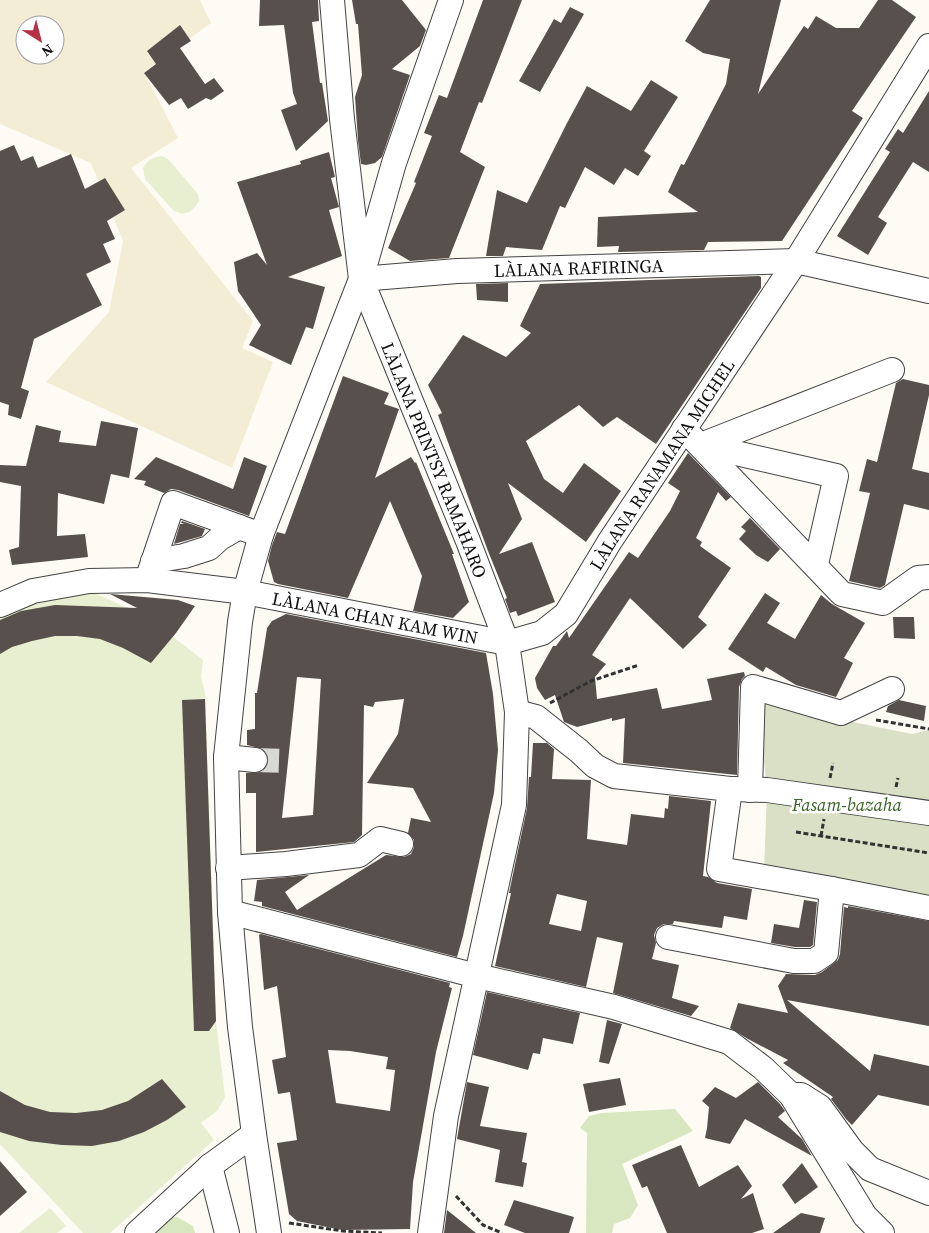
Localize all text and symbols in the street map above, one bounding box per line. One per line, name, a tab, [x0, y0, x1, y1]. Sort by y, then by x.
north arrow	[15, 15, 65, 65]
text: N	[38, 39, 58, 62]
street label: LÀLANA RAFIRINGA	[493, 252, 664, 282]
street label: LÀLANA PRINTSY RAMAHARO	[376, 338, 493, 581]
street label: LÀLANA RANAMANA MICHEL	[583, 354, 740, 575]
street label: LÀLANA CHAN KAM WIN	[270, 585, 480, 650]
park label: Fasam-bazaha	[791, 792, 903, 817]

